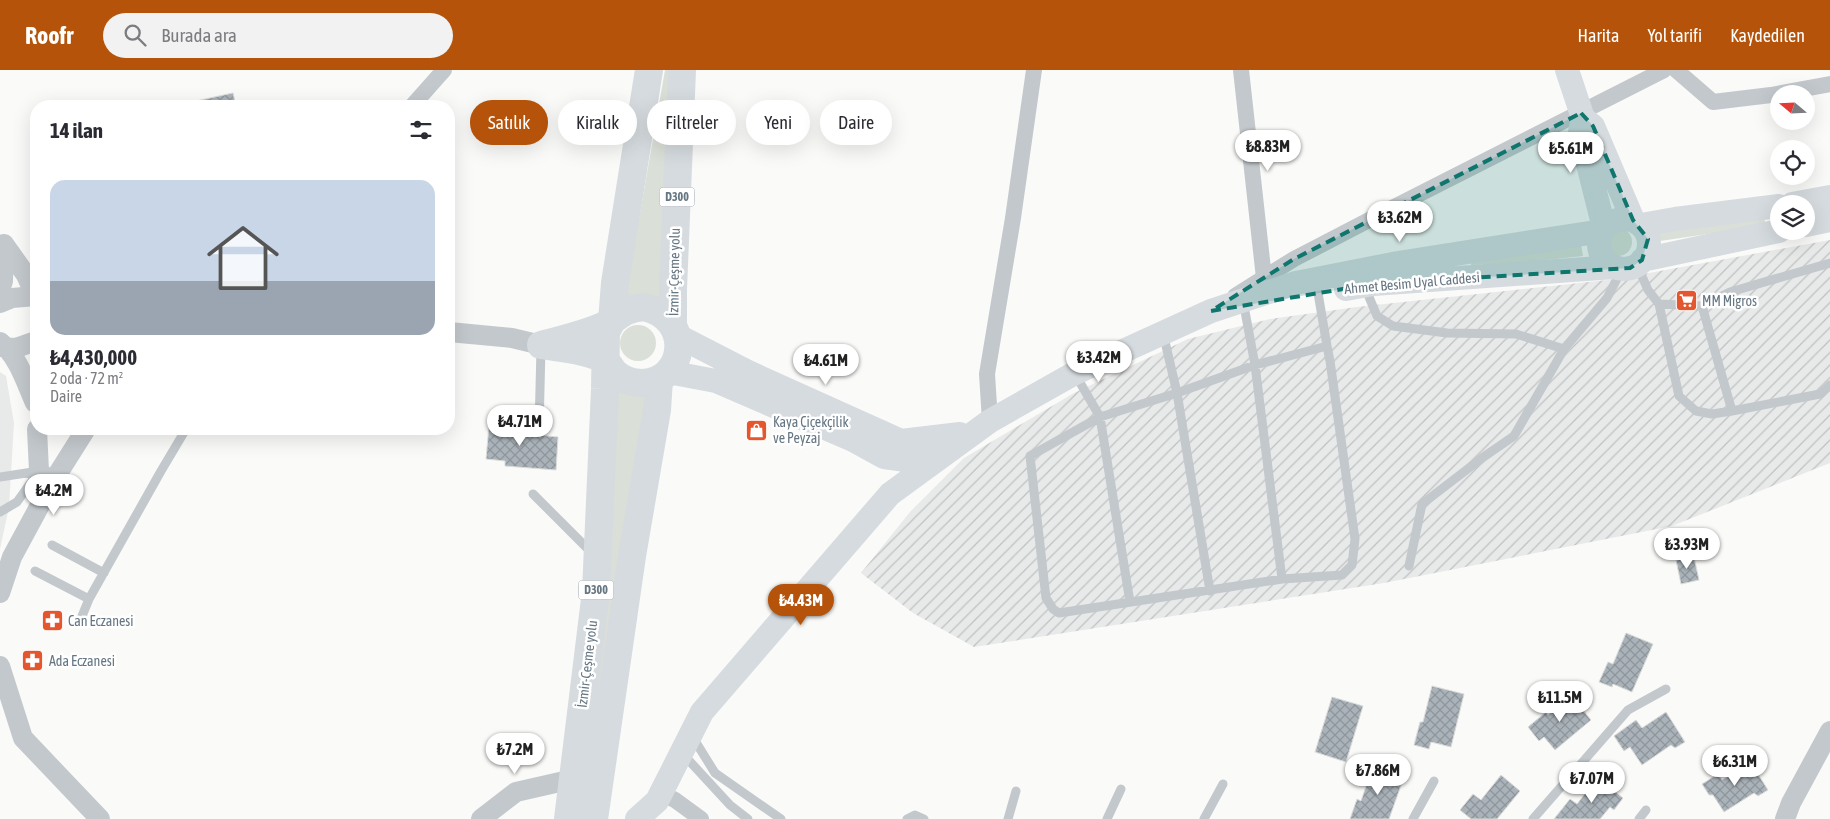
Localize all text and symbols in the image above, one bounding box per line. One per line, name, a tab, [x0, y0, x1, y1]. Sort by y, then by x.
search box	[103, 13, 453, 58]
icon: search	[121, 21, 149, 49]
text: Roofr	[25, 22, 73, 49]
text: Burada ara	[161, 24, 237, 46]
text: Harita	[1578, 25, 1619, 46]
text: Yol tarifi	[1647, 25, 1702, 46]
text: Kaydedilen	[1730, 25, 1805, 46]
north arrow	[1770, 85, 1815, 130]
map controls	[1770, 85, 1815, 240]
chip: Satılık	[470, 100, 548, 145]
chip: Kiralık	[558, 100, 637, 145]
chip: Filtreler	[647, 100, 736, 145]
chip: Yeni	[746, 100, 810, 145]
chip: Daire	[820, 100, 892, 145]
icon: filters	[407, 116, 435, 144]
text: 14 ilan	[50, 118, 103, 142]
pin: ₺8.83M	[1227, 129, 1309, 172]
pin: ₺5.61M	[1530, 132, 1612, 174]
text: ₺8.83M	[1246, 137, 1290, 155]
text: ₺5.61M	[1549, 139, 1593, 157]
button: locate	[1770, 140, 1815, 185]
road number: D300	[660, 188, 694, 206]
button: layers	[1770, 195, 1815, 240]
pin: ₺3.62M	[1359, 200, 1441, 243]
text: ₺3.62M	[1378, 208, 1422, 226]
icon: home	[198, 213, 288, 303]
street label: İzmir-Çeşme yolu	[665, 228, 683, 316]
street label: Ahmet Besim Uyal Caddesi	[1344, 269, 1480, 297]
supermarket icon: MM Migros	[1674, 289, 1698, 313]
place label: MM Migros	[1702, 293, 1757, 309]
pin: ₺3.42M	[1058, 340, 1140, 383]
pin: ₺4.61M	[785, 344, 867, 386]
text: ₺4,430,000	[50, 345, 137, 369]
text: ₺3.42M	[1077, 348, 1121, 366]
text: ₺4.61M	[804, 351, 848, 369]
text: 2 oda · 72 m²	[50, 369, 123, 387]
text: Daire	[50, 387, 82, 405]
pin: ₺4.71M	[479, 404, 561, 447]
text: ₺4.71M	[498, 412, 542, 430]
place label: Kaya Çiçekçilik ve Peyzaj	[773, 414, 849, 446]
shop icon: Kaya Çiçekçilik ve Peyzaj	[745, 418, 769, 442]
pin: ₺4.2M	[19, 474, 89, 516]
text: ₺4.2M	[36, 481, 72, 499]
pin: ₺3.93M	[1646, 528, 1728, 570]
text: ₺3.93M	[1665, 535, 1709, 553]
road number: D300	[578, 580, 614, 600]
pin: ₺4.43M	[760, 584, 842, 626]
text: ₺4.43M	[779, 591, 823, 609]
pharmacy icon: Can Eczanesi	[40, 609, 64, 633]
place label: Can Eczanesi	[68, 613, 134, 629]
street label: İzmir-Çeşme yolu	[574, 619, 600, 709]
pharmacy icon: Ada Eczanesi	[21, 649, 45, 673]
place label: Ada Eczanesi	[49, 653, 115, 669]
pin: ₺11.5M	[1519, 680, 1601, 723]
text: ₺11.5M	[1538, 688, 1582, 706]
pin: ₺7.2M	[480, 732, 550, 775]
text: ₺7.2M	[497, 740, 533, 758]
pin: ₺6.31M	[1694, 744, 1776, 787]
text: ₺6.31M	[1713, 752, 1757, 770]
pin: ₺7.86M	[1337, 754, 1419, 796]
text: ₺7.86M	[1356, 761, 1400, 779]
pin: ₺7.07M	[1551, 762, 1633, 804]
text: ₺7.07M	[1570, 769, 1614, 787]

